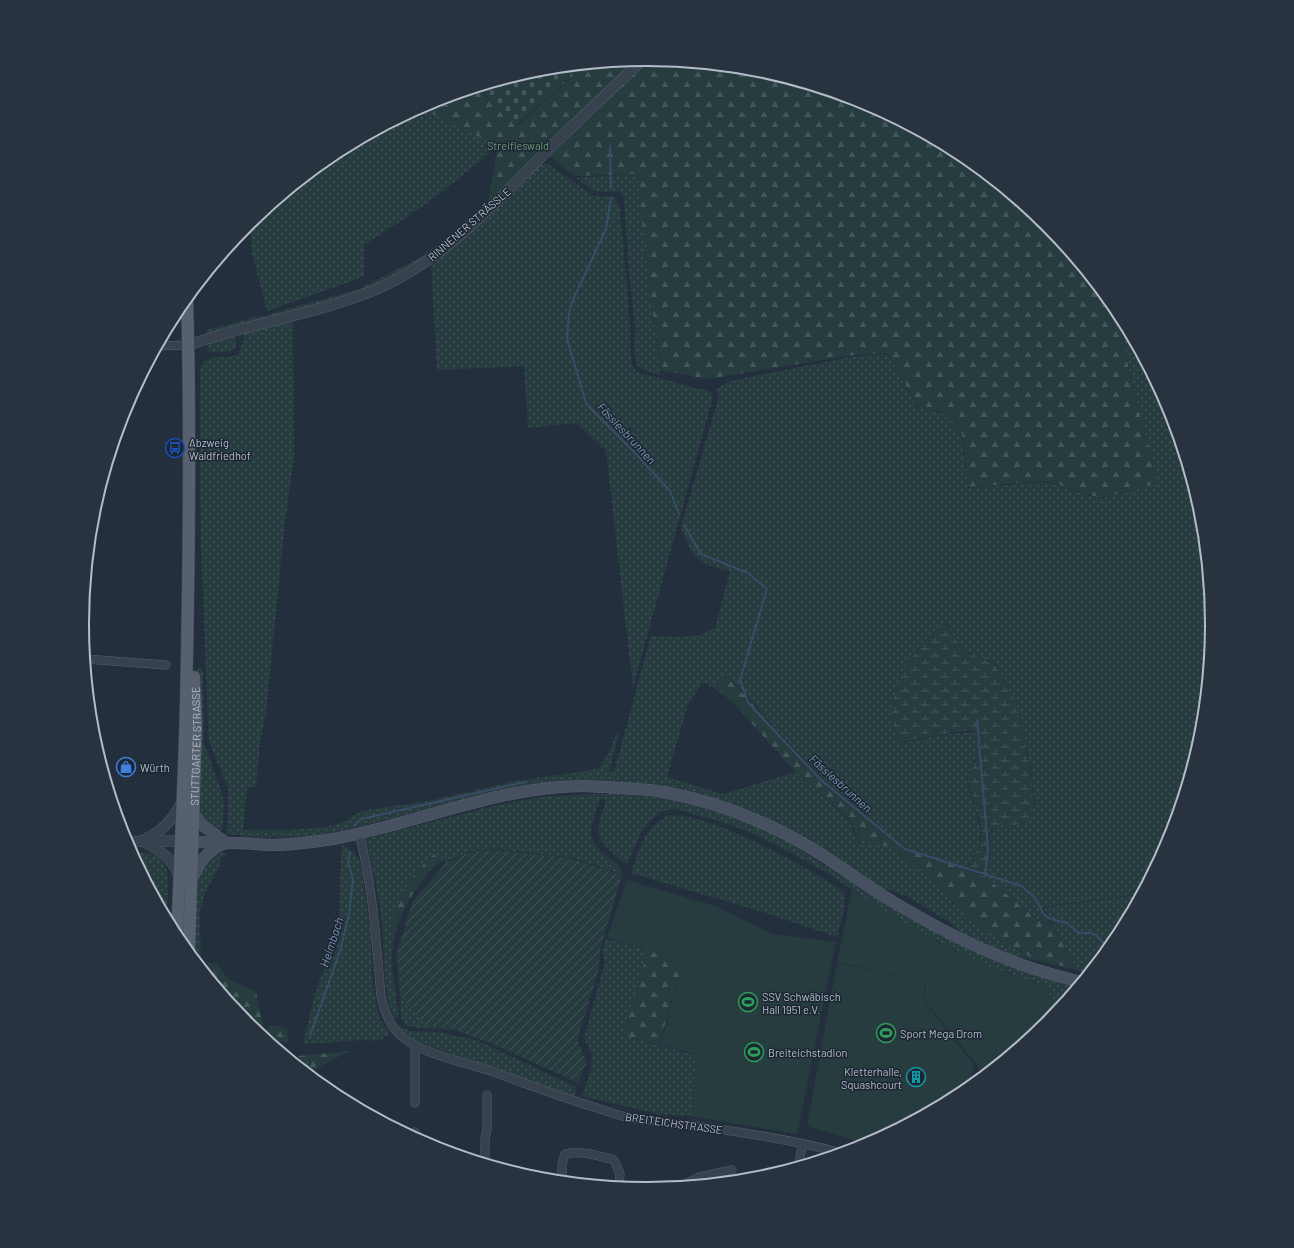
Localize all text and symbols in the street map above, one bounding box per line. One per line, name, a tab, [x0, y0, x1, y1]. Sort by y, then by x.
park label: Streifleswald	[487, 139, 549, 152]
street label: RINNENER STRÄSSLE	[424, 184, 513, 263]
water label: Fässlesbrunnen	[595, 399, 659, 467]
place label: Abzweig Waldfriedhof	[189, 436, 251, 462]
bus stop icon: Abzweig Waldfriedhof	[164, 437, 186, 459]
street label: STUTTGARTER STRASSE	[187, 686, 203, 806]
water label: Fässlesbrunnen	[807, 751, 875, 815]
shop icon: Würth	[115, 756, 137, 778]
place label: Würth	[140, 761, 170, 774]
water label: Heimbach	[316, 915, 346, 969]
place label: SSV Schwäbisch Hall 1951 e.V.	[762, 990, 841, 1016]
sports icon: SSV Schwäbisch Hall 1951 e.V.	[737, 991, 759, 1013]
sports icon: Sport Mega Drom	[875, 1022, 897, 1044]
place label: Sport Mega Drom	[900, 1027, 982, 1040]
sports icon: Breiteichstadion	[743, 1041, 765, 1063]
place label: Breiteichstadion	[768, 1046, 847, 1059]
place label: Kletterhalle, Squashcourt	[841, 1065, 902, 1091]
building icon: Kletterhalle, Squashcourt	[905, 1066, 927, 1088]
street label: BREITEICHSTRASSE	[624, 1110, 724, 1136]

